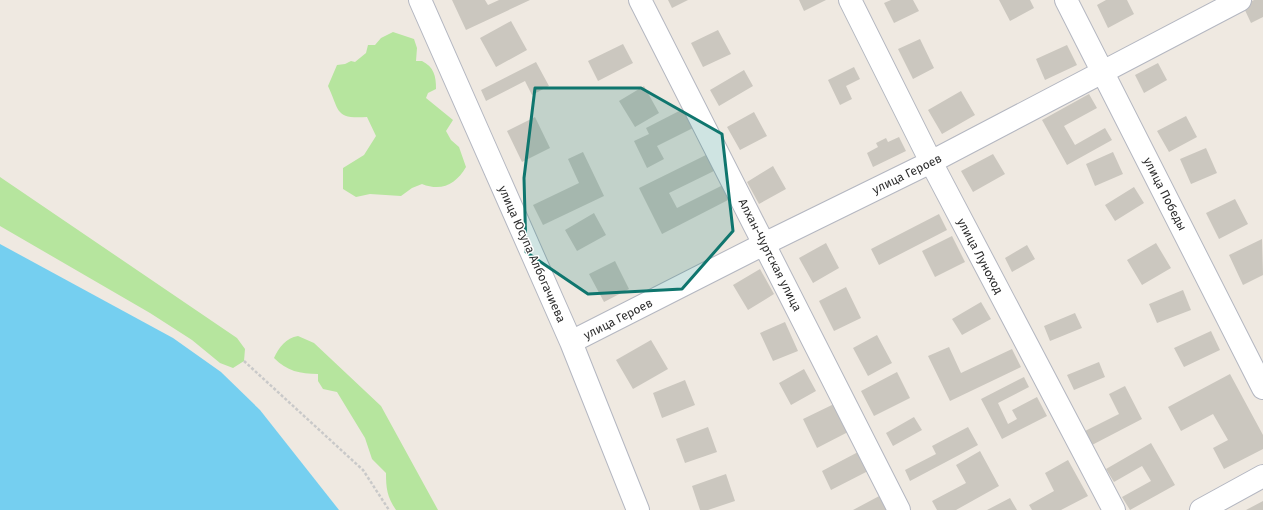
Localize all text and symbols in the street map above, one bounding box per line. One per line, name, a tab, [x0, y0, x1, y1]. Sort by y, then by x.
street label: улица Героев	[870, 151, 944, 197]
street label: улица Победы	[1140, 155, 1190, 233]
street label: улица Юсупа Албогачиева	[495, 183, 569, 325]
street label: Алхан-Чуртская улица	[735, 196, 805, 314]
street label: улица Луноход	[954, 216, 1006, 297]
street label: улица Героев	[581, 296, 655, 342]

